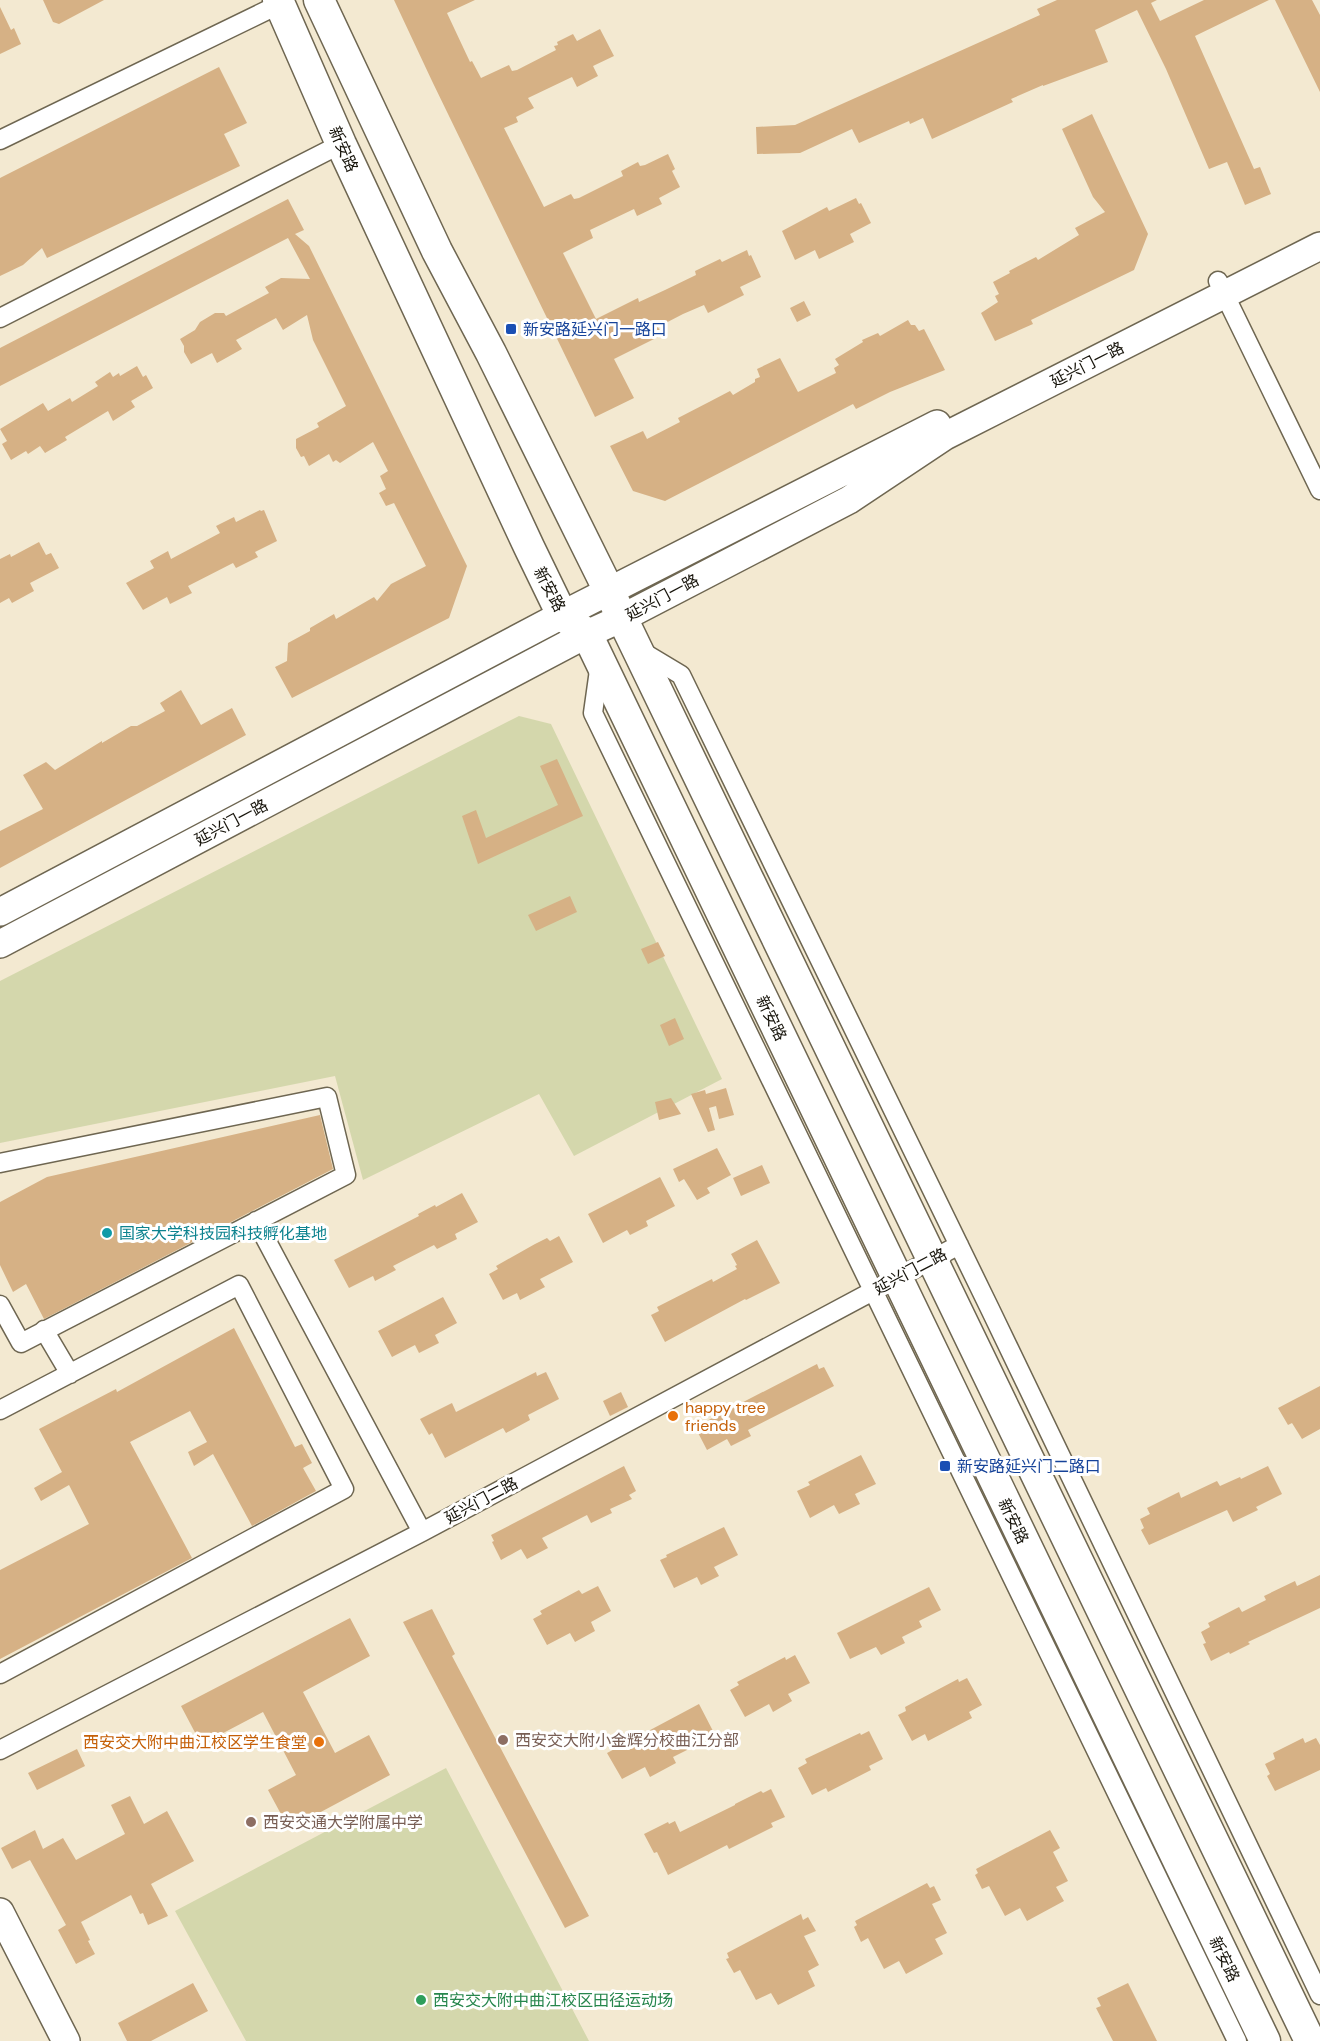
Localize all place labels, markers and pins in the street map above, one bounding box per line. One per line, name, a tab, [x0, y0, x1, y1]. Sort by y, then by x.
place label: 新安路延兴门一路口	[523, 319, 667, 340]
marker: 新安路延兴门一路口	[504, 322, 518, 336]
place label: 国家大学科技园科技孵化基地	[119, 1223, 327, 1244]
marker: 国家大学科技园科技孵化基地	[100, 1226, 114, 1240]
place label: happy tree friends	[685, 1397, 766, 1436]
marker: happy tree friends	[666, 1409, 680, 1423]
place label: 新安路延兴门二路口	[957, 1456, 1101, 1477]
marker: 新安路延兴门二路口	[938, 1459, 952, 1473]
place label: 西安交大附小金辉分校曲江分部	[515, 1730, 739, 1751]
place label: 西安交大附中曲江校区学生食堂	[83, 1732, 307, 1753]
marker: 西安交大附小金辉分校曲江分部	[496, 1733, 510, 1747]
marker: 西安交大附中曲江校区学生食堂	[312, 1735, 326, 1749]
place label: 西安交通大学附属中学	[263, 1812, 423, 1833]
marker: 西安交通大学附属中学	[244, 1815, 258, 1829]
place label: 西安交大附中曲江校区田径运动场	[433, 1990, 673, 2011]
marker: 西安交大附中曲江校区田径运动场	[414, 1993, 428, 2007]

